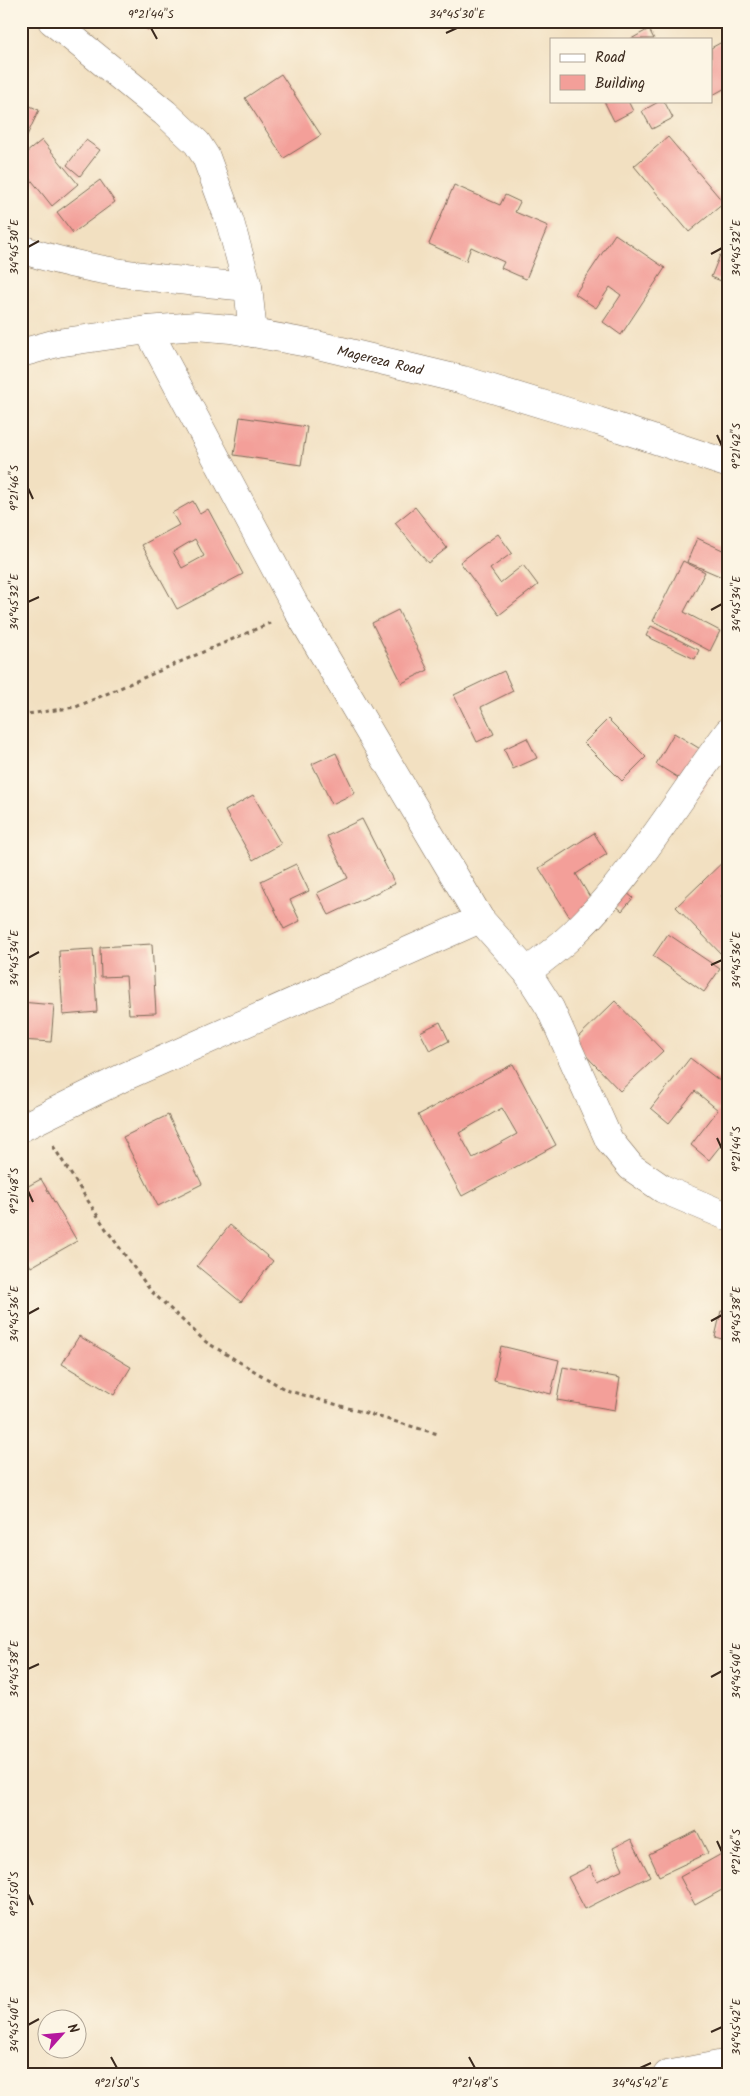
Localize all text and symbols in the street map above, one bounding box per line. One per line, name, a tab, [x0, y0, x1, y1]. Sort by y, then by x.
text: 9°21'44"S	[128, 5, 175, 24]
text: 34°45'30"E	[429, 5, 486, 24]
legend	[550, 38, 712, 102]
text: Road	[595, 46, 626, 70]
text: Building	[595, 72, 645, 96]
text: 34°45'30"E	[5, 218, 24, 275]
text: 34°45'32"E	[727, 218, 746, 277]
street label: Magereza Road	[335, 340, 426, 382]
text: 9°21'42"S	[727, 422, 746, 469]
text: 9°21'46"S	[5, 464, 24, 511]
text: 34°45'32"E	[5, 572, 24, 631]
text: 34°45'34"E	[727, 575, 746, 632]
text: 34°45'34"E	[5, 929, 24, 986]
text: 34°45'36"E	[727, 931, 746, 988]
text: 9°21'44"S	[727, 1125, 746, 1172]
text: 9°21'48"S	[5, 1167, 24, 1214]
text: 34°45'36"E	[5, 1285, 24, 1342]
text: 34°45'38"E	[727, 1285, 746, 1344]
text: 34°45'38"E	[5, 1639, 24, 1698]
text: 34°45'40"E	[727, 1642, 746, 1699]
text: 9°21'46"S	[727, 1828, 746, 1875]
text: 9°21'50"S	[5, 1871, 24, 1917]
text: 34°45'40"E	[5, 1996, 24, 2053]
text: 34°45'42"E	[727, 1998, 746, 2055]
north arrow	[38, 2008, 88, 2058]
text: N	[61, 2020, 85, 2038]
text: 9°21'50"S	[94, 2074, 140, 2093]
text: 9°21'48"S	[452, 2074, 499, 2093]
text: 34°45'42"E	[612, 2074, 669, 2093]

